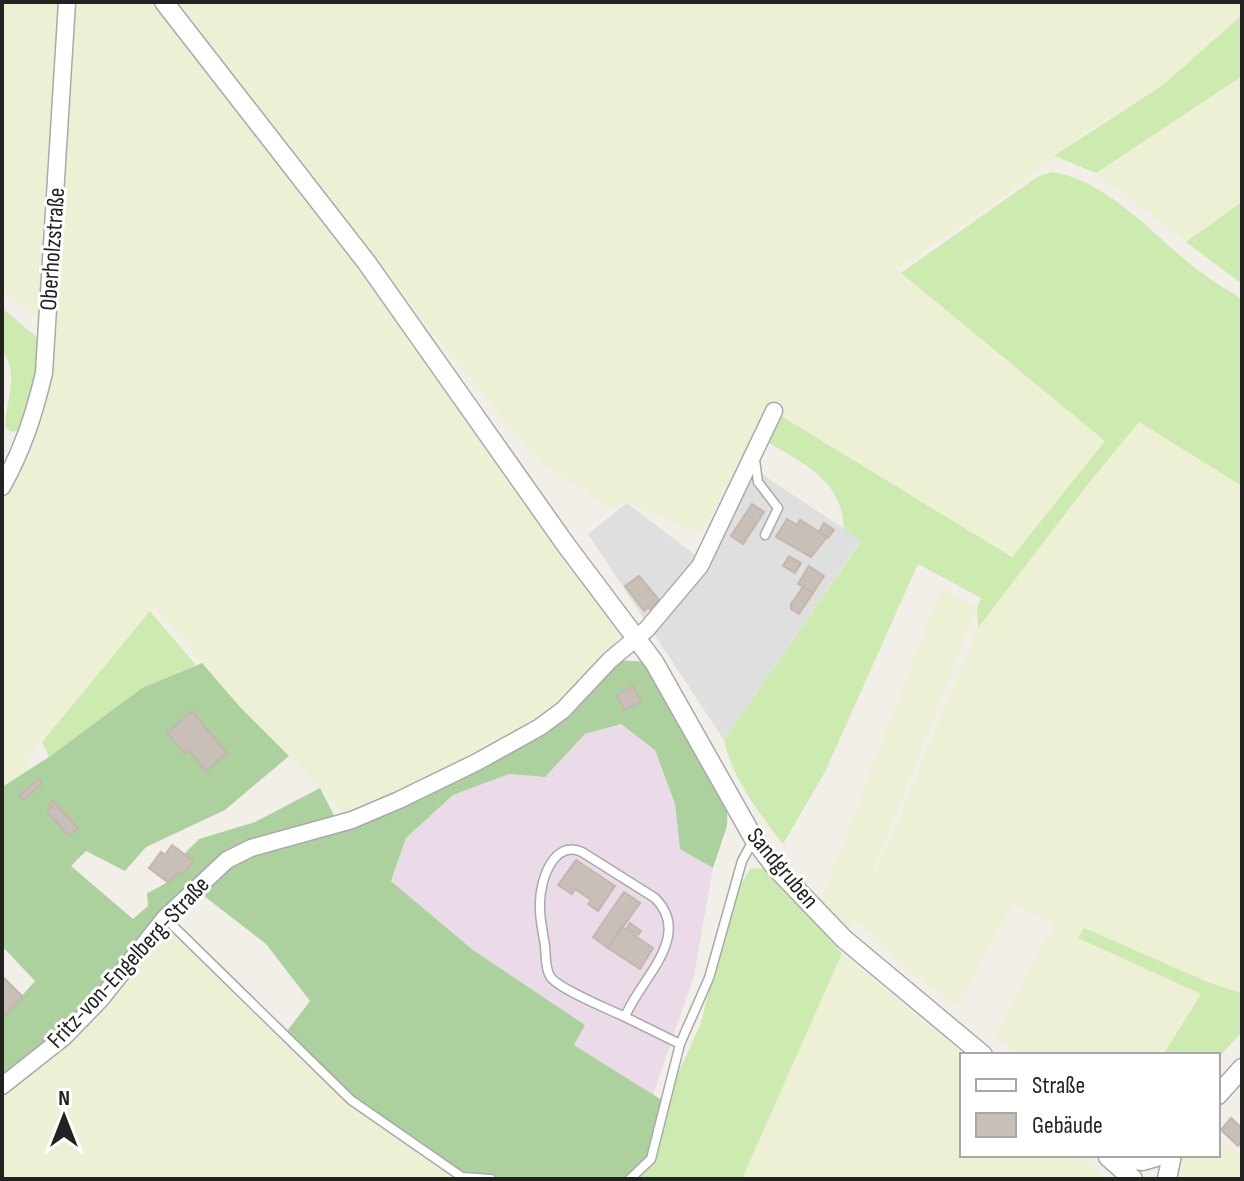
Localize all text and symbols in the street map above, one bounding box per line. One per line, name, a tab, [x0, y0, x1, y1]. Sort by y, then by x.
street label: Oberholzstraße	[34, 187, 71, 311]
street label: Sandgruben	[741, 822, 825, 914]
street label: Fritz-von-Engelberg-Straße	[41, 870, 216, 1054]
legend	[960, 1053, 1220, 1157]
text: Straße	[1032, 1071, 1085, 1100]
north arrow	[24, 1077, 104, 1157]
text: N	[58, 1085, 70, 1112]
text: Gebäude	[1032, 1111, 1103, 1140]

